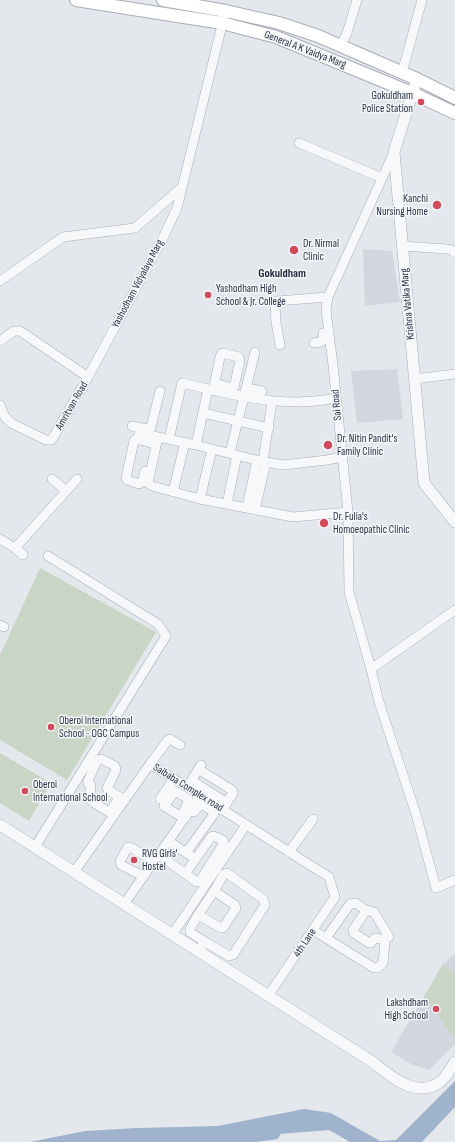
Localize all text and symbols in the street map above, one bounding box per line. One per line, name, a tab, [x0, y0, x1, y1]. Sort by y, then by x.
street label: General A K Vaidya Marg	[262, 28, 348, 72]
place label: Gokuldham Police Station	[362, 89, 413, 115]
marker: Gokuldham Police Station	[416, 97, 426, 107]
place label: Kanchi Nursing Home	[376, 192, 428, 218]
marker: Kanchi Nursing Home	[431, 199, 443, 211]
place label: Dr. Nirmal Clinic	[303, 237, 339, 263]
street label: Yashodham Vidyalaya Marg	[109, 238, 167, 330]
marker: Dr. Nirmal Clinic	[288, 244, 300, 256]
district label: Gokuldham	[258, 267, 306, 281]
street label: Krishna Vatika Marg	[398, 268, 418, 340]
place label: Yashodham High School & Jr. College	[216, 282, 286, 308]
marker: Yashodham High School & Jr. College	[203, 290, 213, 300]
street label: Amritvan Road	[53, 379, 91, 433]
street label: Sai Road	[329, 389, 345, 421]
place label: Dr. Nitin Pandit's Family Clinic	[337, 432, 397, 458]
marker: Dr. Nitin Pandit's Family Clinic	[322, 439, 334, 451]
place label: Dr. Fulia's Homoeopathic Clinic	[333, 510, 410, 536]
marker: Dr. Fulia's Homoeopathic Clinic	[318, 517, 330, 529]
place label: Oberoi International School - OGC Campus	[59, 714, 139, 740]
marker: Oberoi International School - OGC Campus	[46, 722, 56, 732]
street label: Saibaba Complex road	[150, 761, 226, 815]
place label: Oberoi International School	[33, 778, 107, 804]
marker: Oberoi International School	[20, 786, 30, 796]
place label: RVG Girls' Hostel	[142, 847, 178, 873]
marker: RVG Girls' Hostel	[129, 855, 139, 865]
street label: 4th Lane	[291, 926, 319, 960]
place label: Lakshdham High School	[385, 996, 428, 1022]
marker: Lakshdham High School	[431, 1004, 441, 1014]

